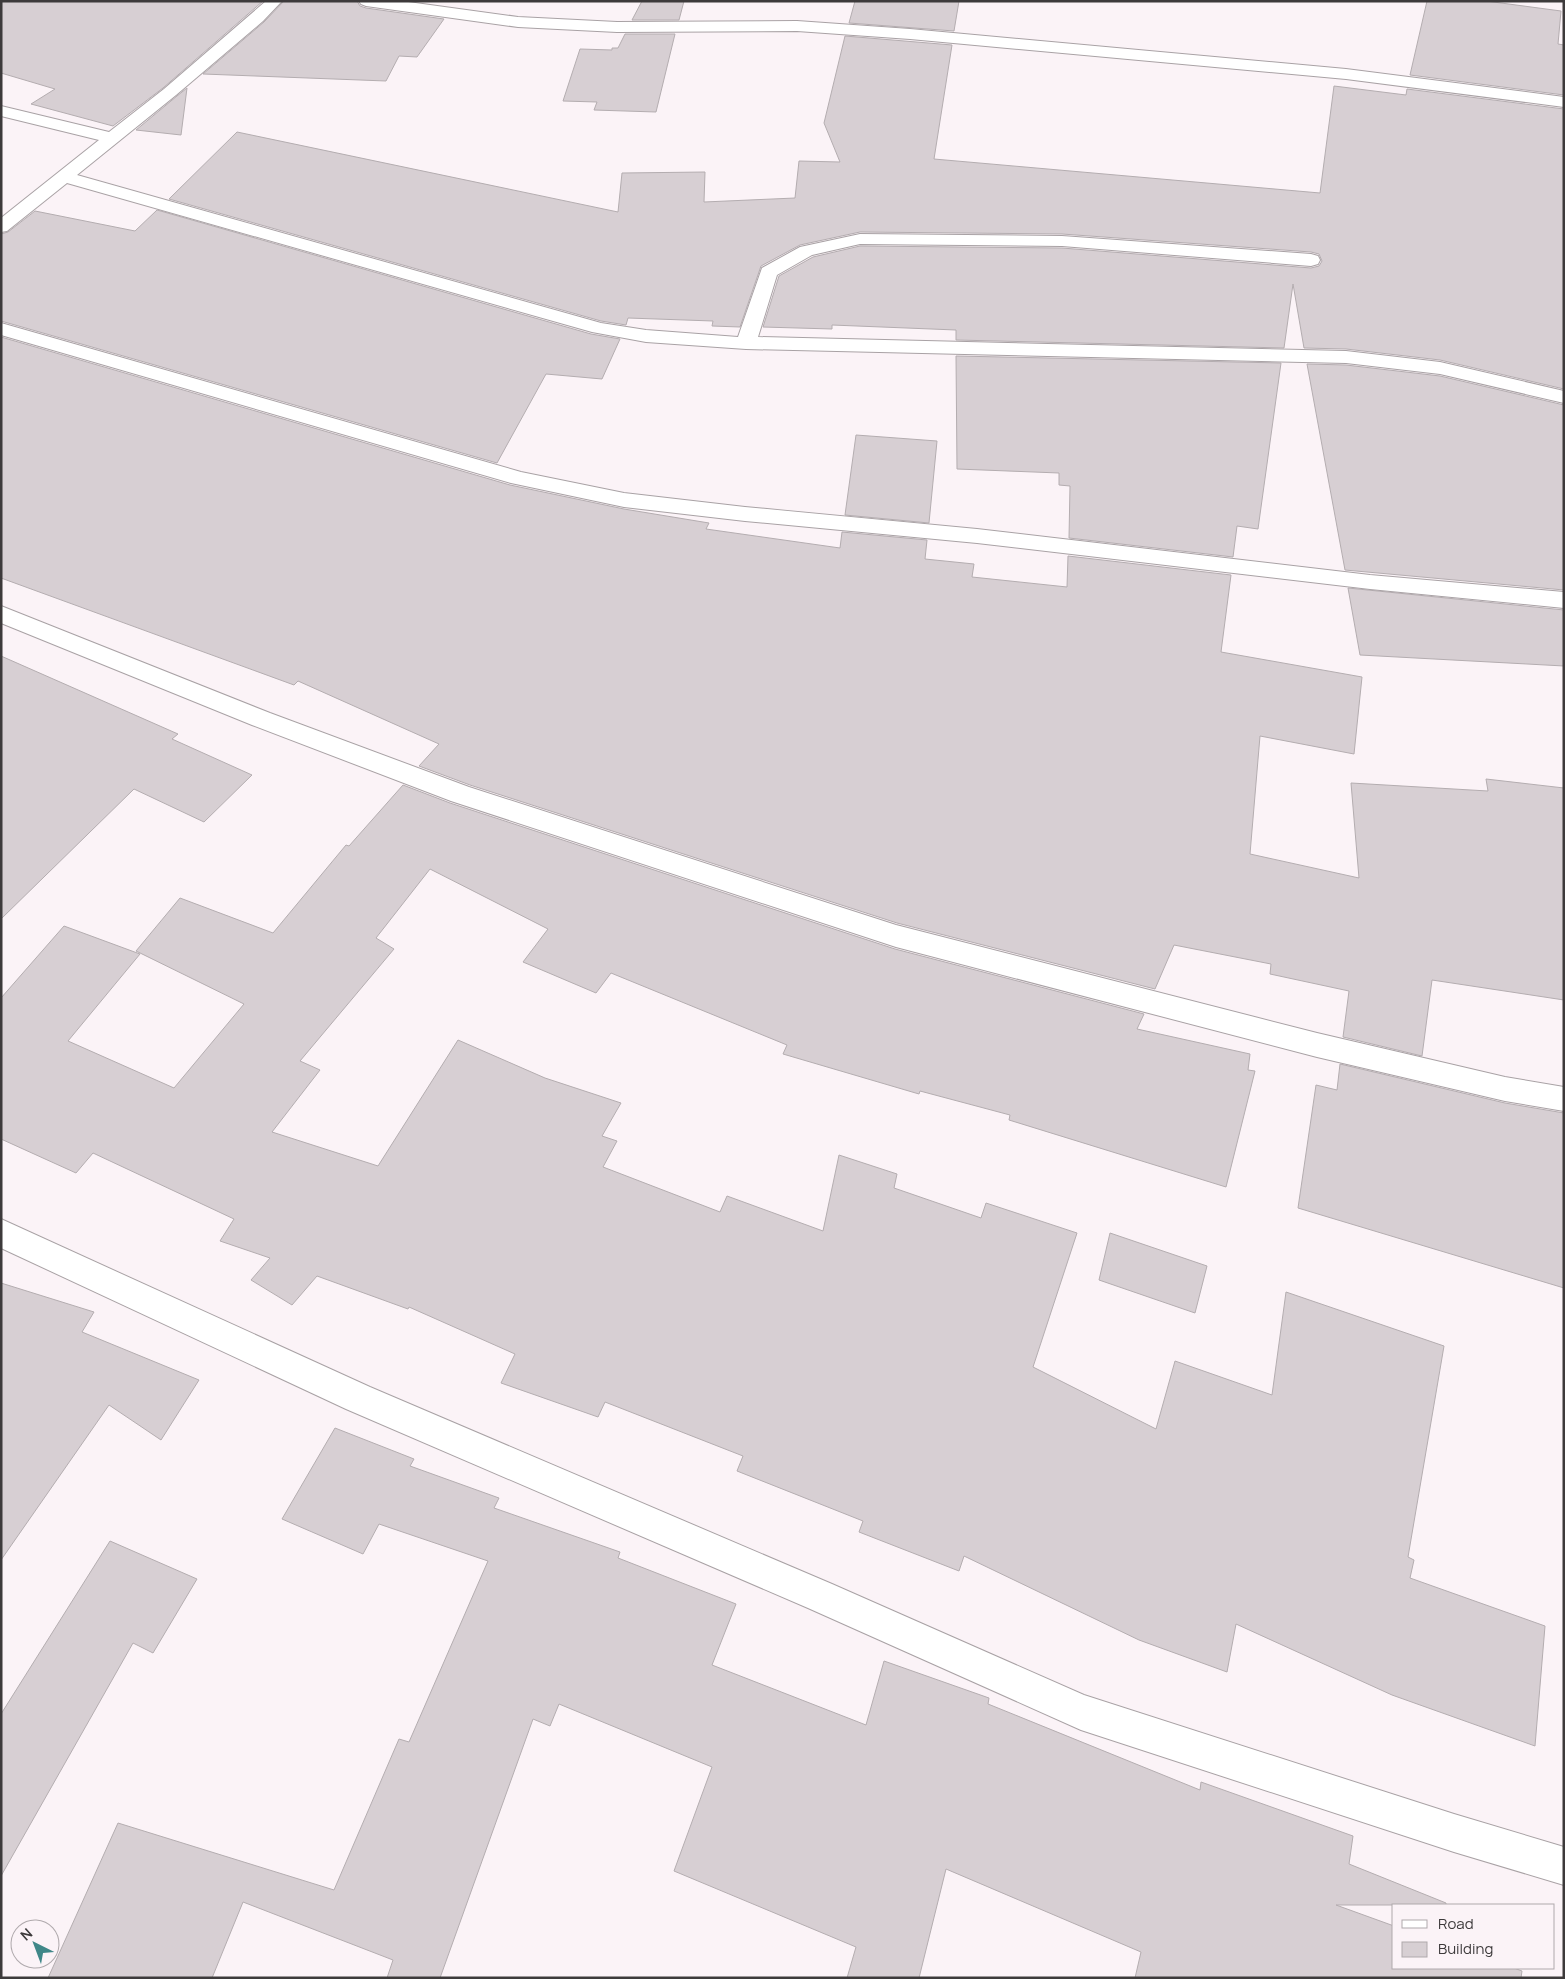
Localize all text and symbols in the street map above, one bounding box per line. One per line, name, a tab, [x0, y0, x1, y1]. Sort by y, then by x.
legend	[1392, 1904, 1555, 1969]
text: Road	[1438, 1913, 1474, 1934]
north arrow	[10, 1919, 60, 1969]
text: N	[16, 1924, 36, 1944]
text: Building	[1438, 1938, 1493, 1959]

